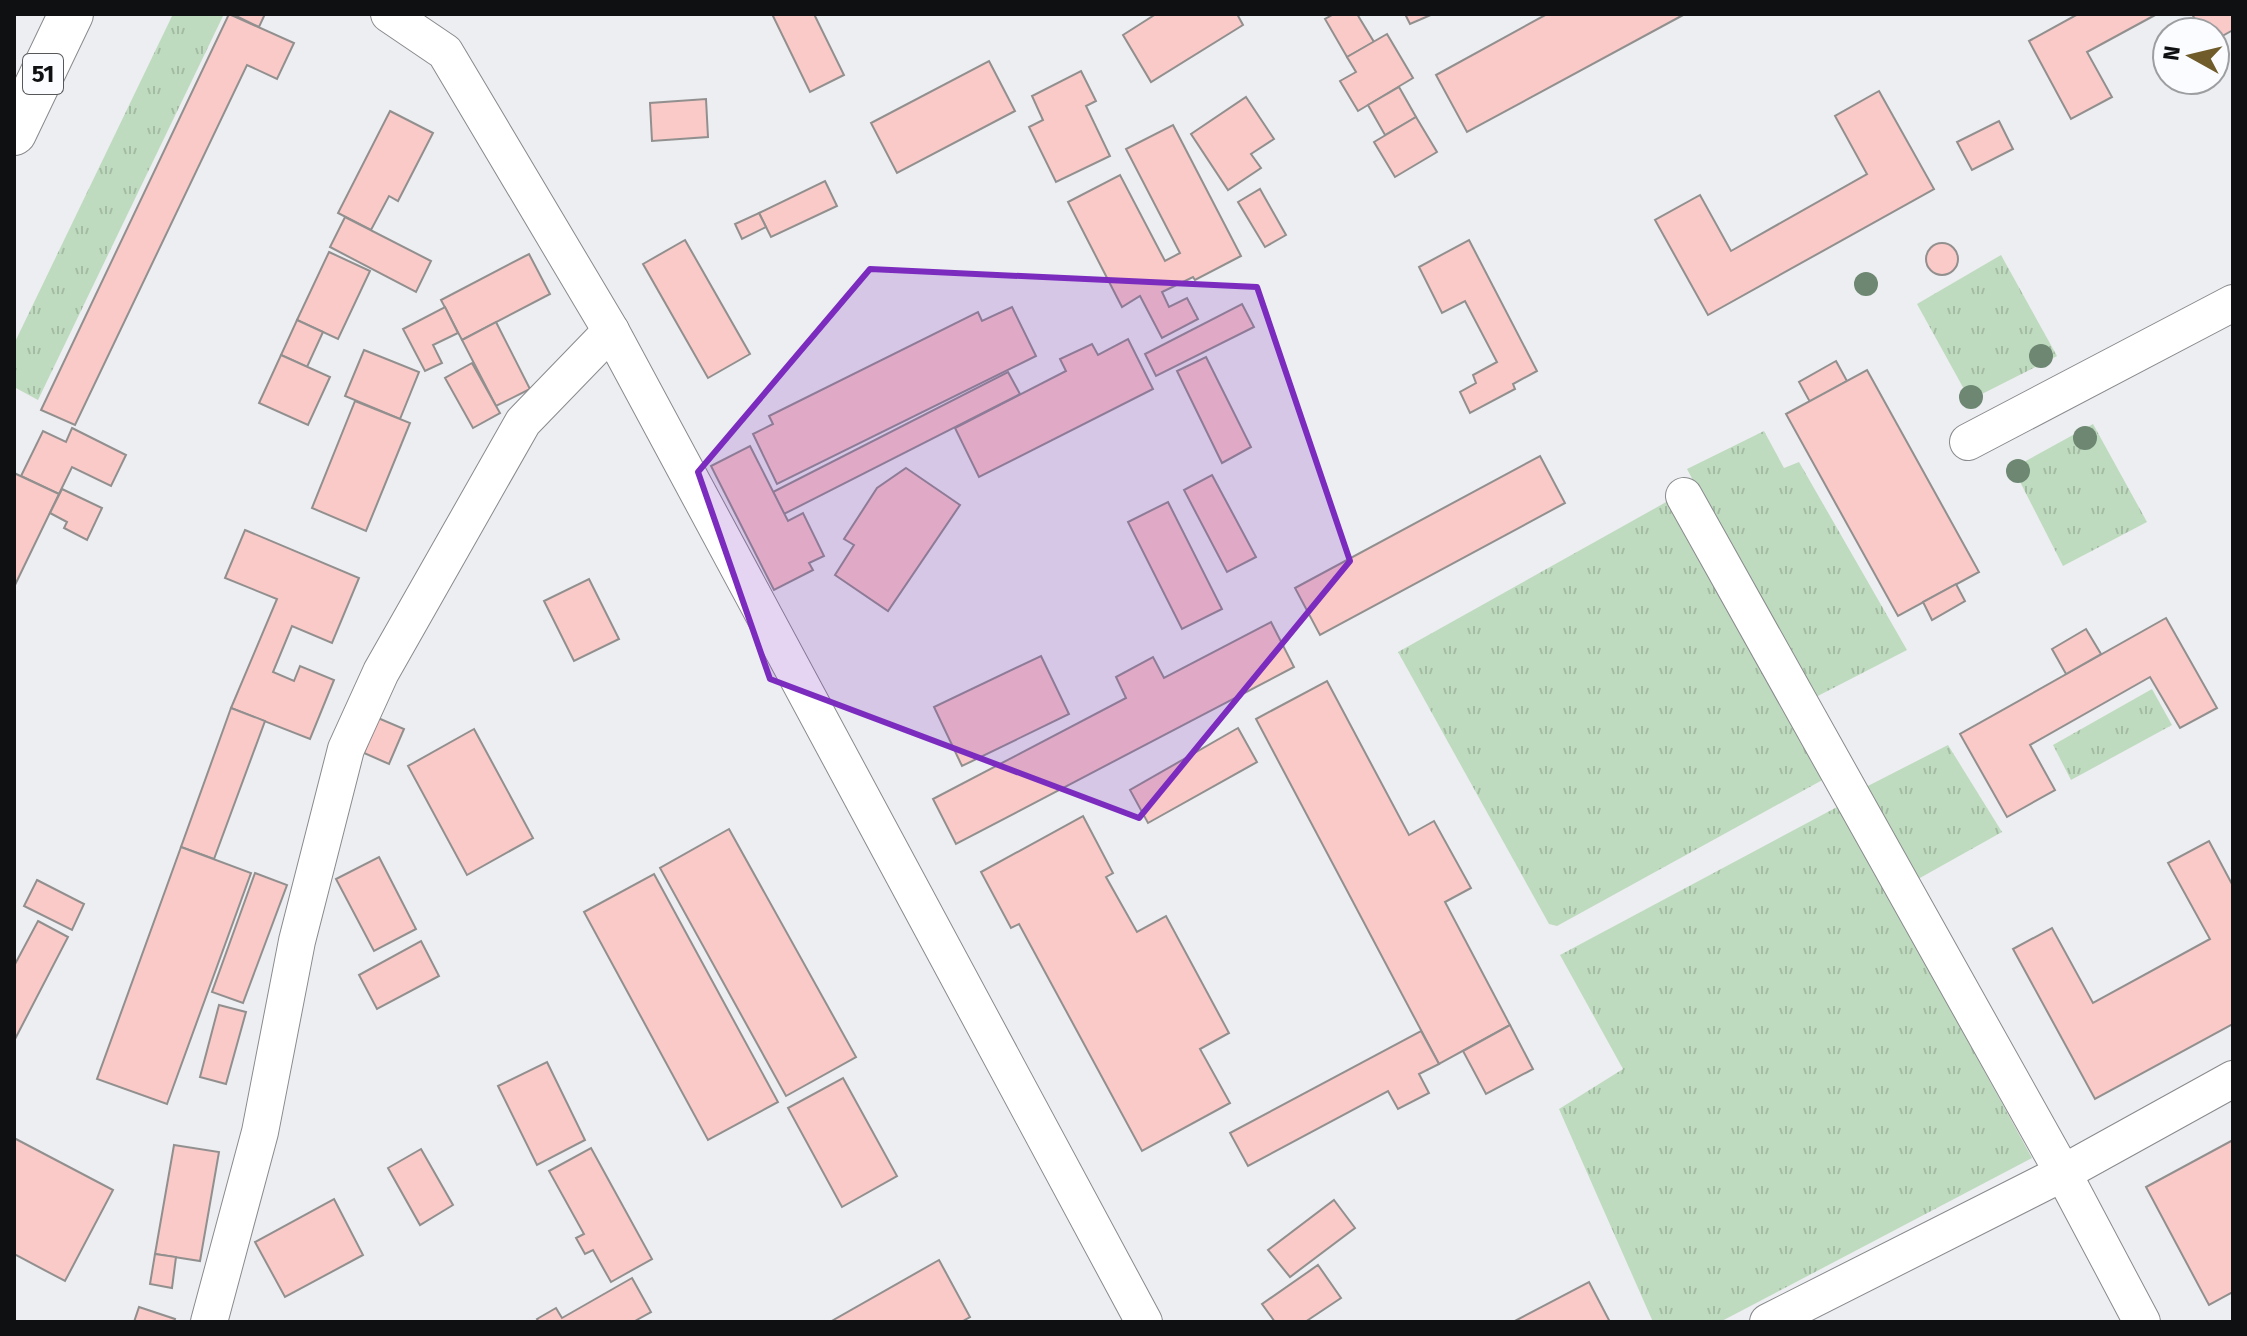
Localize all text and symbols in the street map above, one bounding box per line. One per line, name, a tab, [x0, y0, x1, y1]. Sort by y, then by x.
north arrow	[2151, 16, 2231, 96]
text: N	[2157, 44, 2186, 62]
road number: 51	[23, 54, 63, 94]

